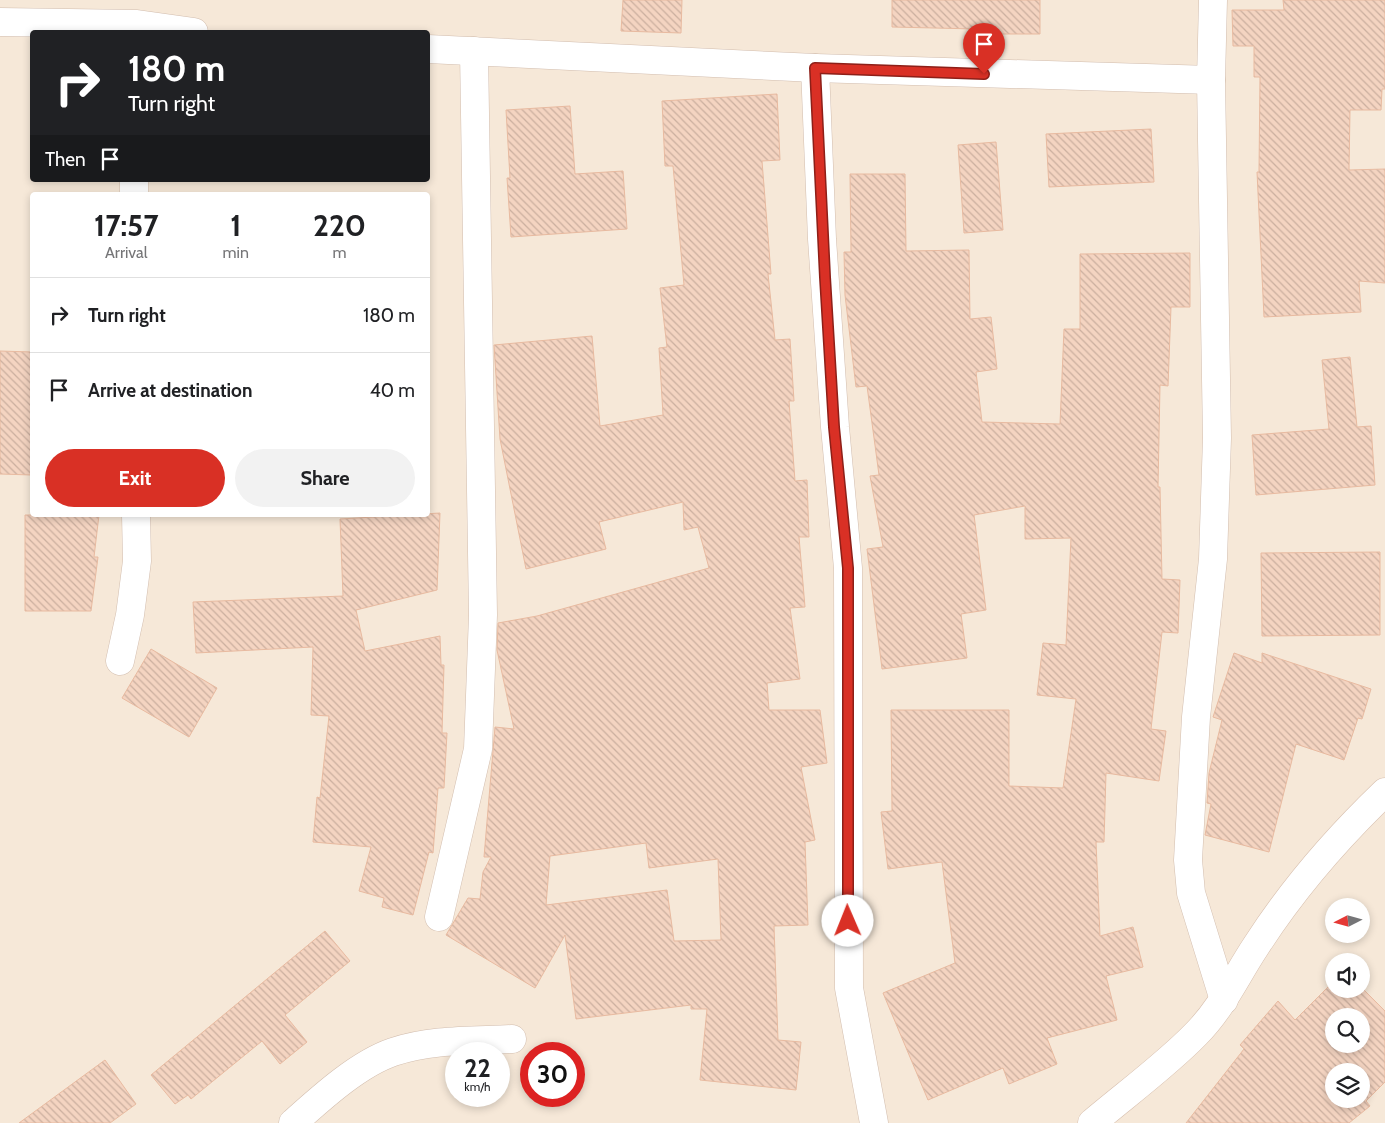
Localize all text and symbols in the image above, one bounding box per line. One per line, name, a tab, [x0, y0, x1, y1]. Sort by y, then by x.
pin	[963, 23, 1005, 74]
icon: arrive	[970, 30, 998, 58]
text: 180 m	[128, 47, 225, 90]
icon: right	[45, 50, 110, 115]
text: Turn right	[128, 90, 215, 117]
icon: arrive	[96, 145, 124, 173]
text: Then	[45, 148, 86, 171]
text: 17:57	[94, 207, 159, 244]
text: 1	[230, 207, 241, 244]
text: 220	[313, 207, 366, 244]
text: Arrival	[105, 243, 148, 262]
text: min	[223, 243, 249, 262]
text: m	[332, 243, 347, 262]
icon: right	[45, 301, 73, 329]
text: Turn right	[88, 304, 166, 327]
text: 180 m	[363, 304, 415, 327]
icon: arrive	[45, 376, 73, 404]
text: Arrive at destination	[88, 379, 252, 402]
text: 40 m	[370, 379, 415, 402]
button: Exit	[45, 449, 225, 507]
button: Share	[235, 449, 415, 507]
position arrow	[821, 894, 873, 946]
north arrow	[1325, 898, 1370, 942]
map controls	[1325, 898, 1370, 1108]
button: sound	[1325, 953, 1370, 998]
button: search	[1325, 1008, 1370, 1053]
speed limit sign: 30	[520, 1042, 585, 1107]
text: 22	[464, 1053, 491, 1083]
button: layers	[1325, 1063, 1370, 1108]
text: km/h	[464, 1079, 491, 1094]

